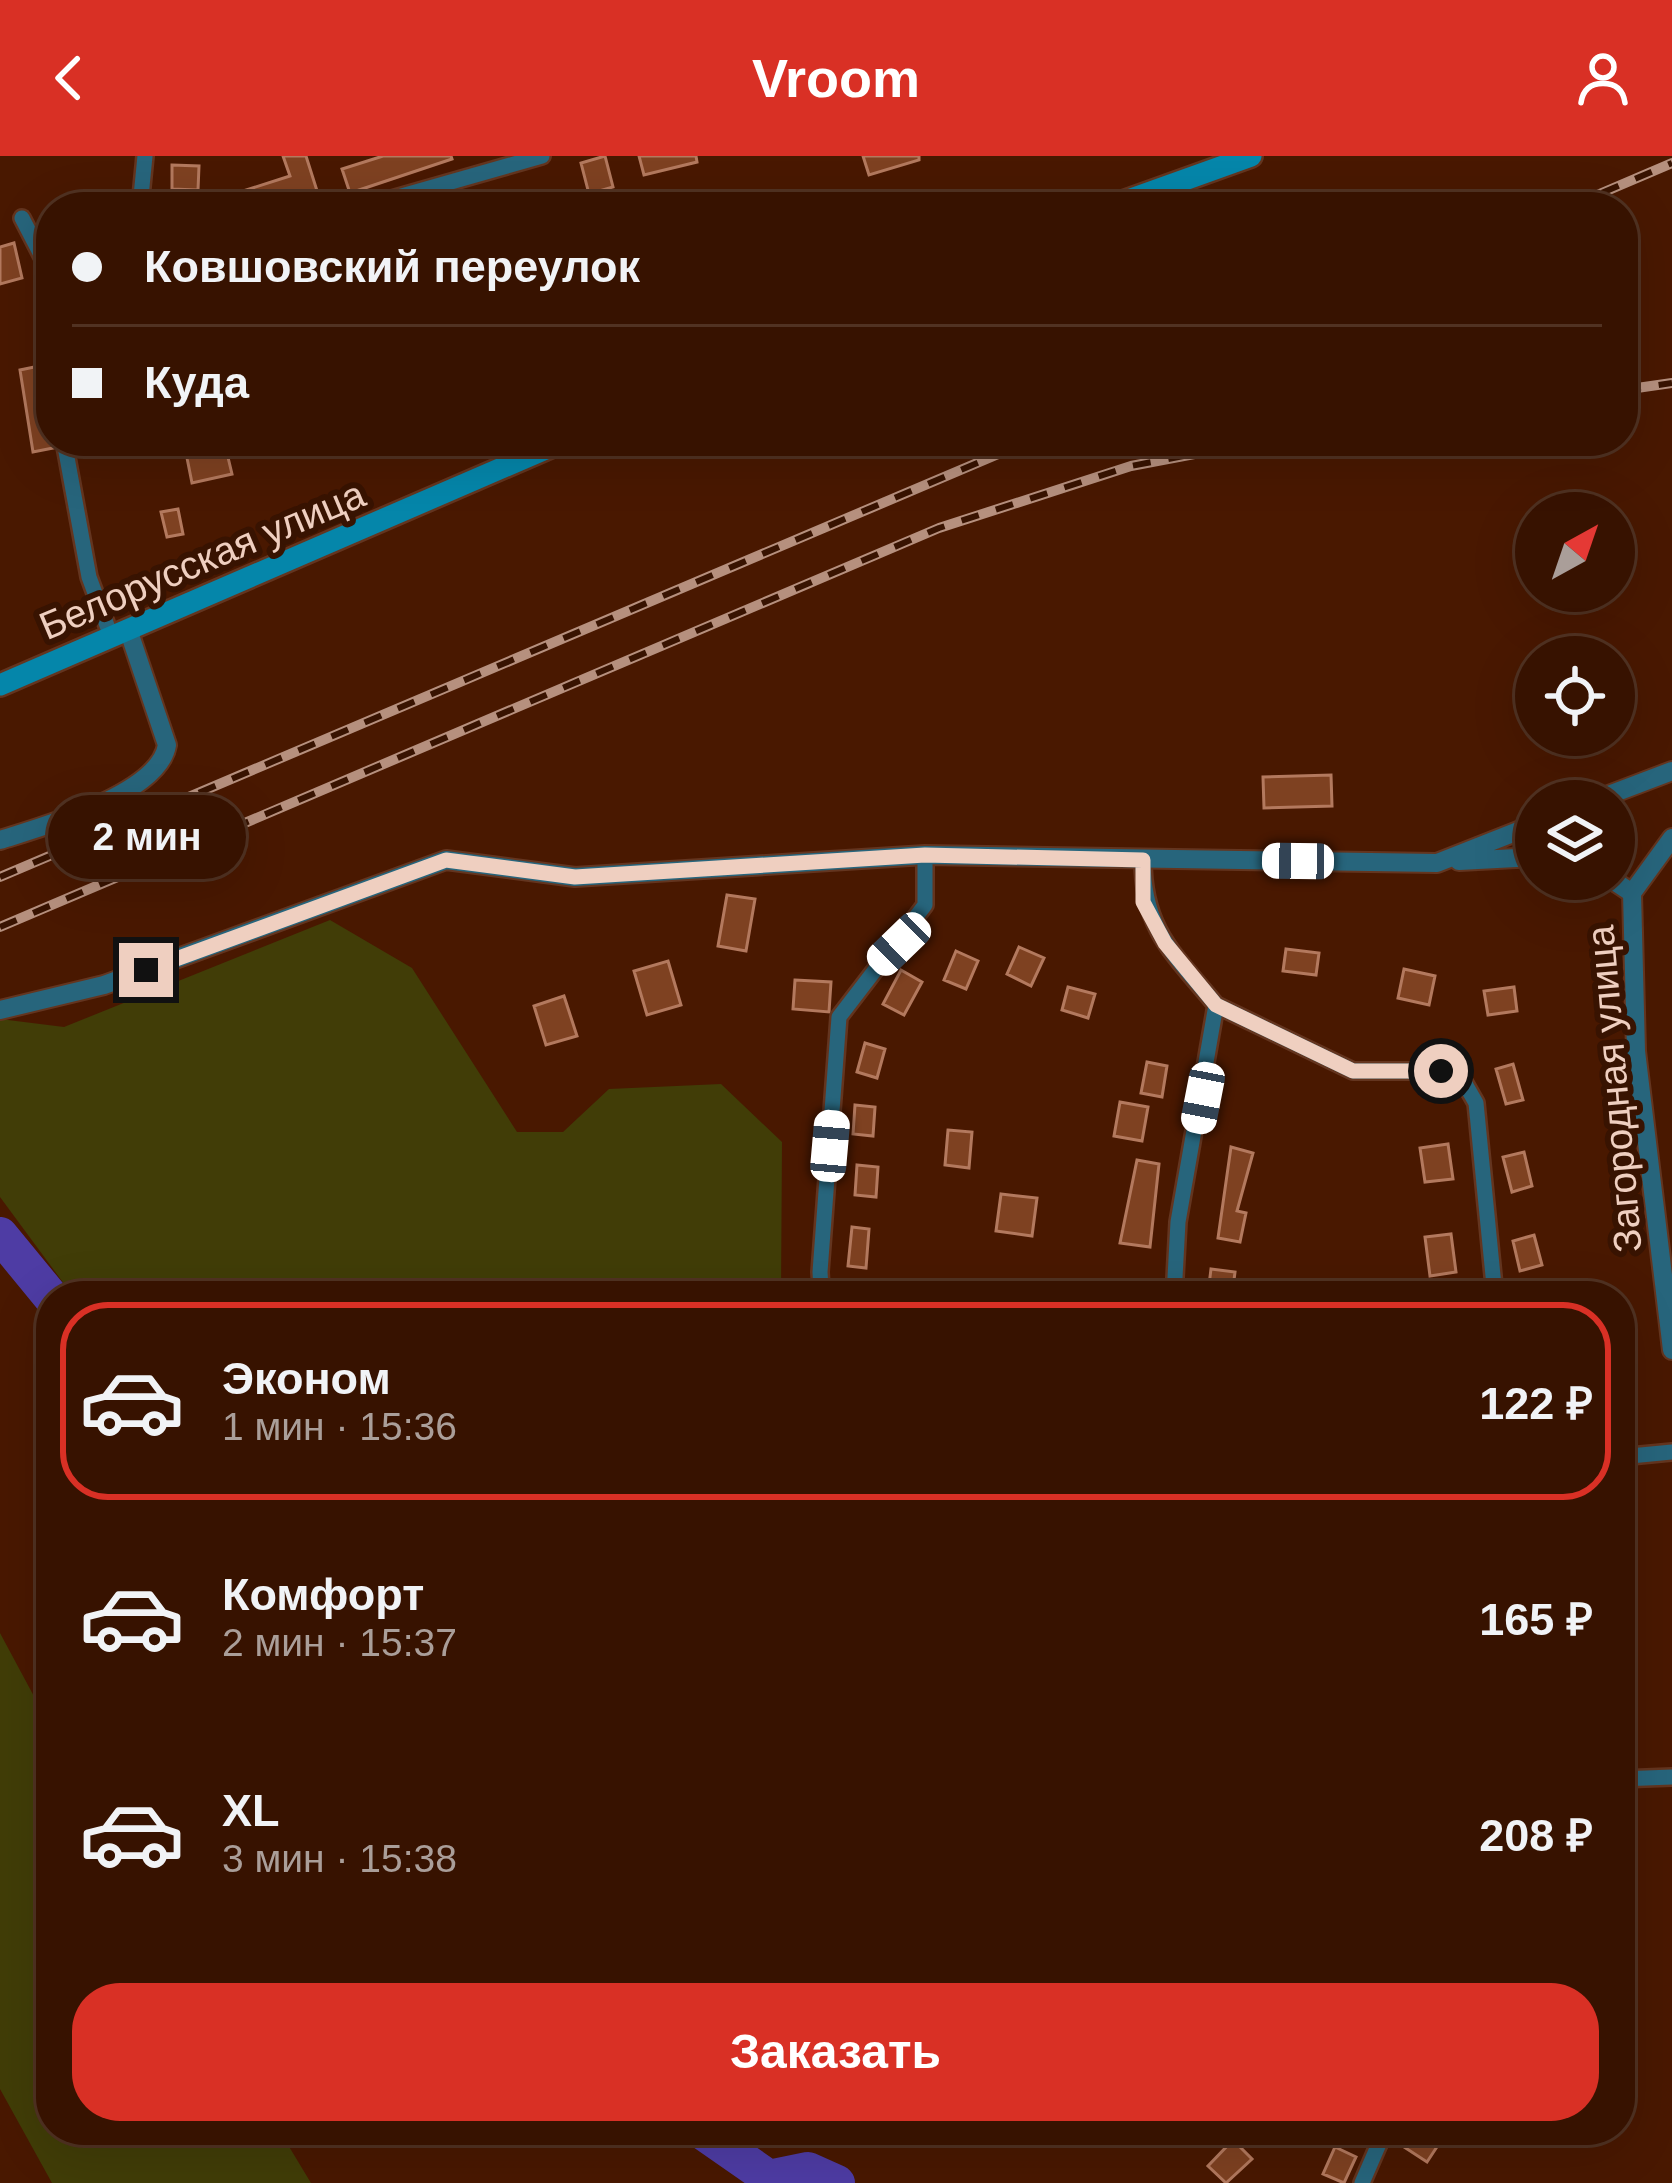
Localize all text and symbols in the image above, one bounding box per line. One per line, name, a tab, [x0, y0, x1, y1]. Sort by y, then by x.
icon: back	[36, 45, 102, 111]
icon: person	[1570, 45, 1636, 111]
text: Vroom	[752, 48, 920, 108]
text: Ковшовский переулок	[144, 241, 640, 292]
text: Куда	[144, 357, 249, 408]
street label: Белорусская улица	[33, 472, 371, 648]
north arrow	[1515, 492, 1635, 612]
map controls	[1515, 492, 1635, 900]
button: locate	[1515, 636, 1635, 756]
button: layers	[1515, 780, 1635, 900]
callout: 2 мин	[47, 796, 245, 880]
text: 2 мин	[93, 815, 201, 858]
car	[1262, 842, 1334, 880]
car	[861, 906, 937, 982]
street label: Загородная улица	[1578, 923, 1650, 1254]
route end	[119, 943, 173, 997]
route start	[1414, 1044, 1468, 1098]
car	[1178, 1059, 1228, 1137]
car	[809, 1109, 851, 1183]
icon: car	[78, 1347, 186, 1455]
text: Эконом	[222, 1353, 391, 1404]
text: 122 ₽	[1479, 1378, 1593, 1429]
text: 1 мин · 15:36	[222, 1405, 457, 1448]
icon: car	[78, 1563, 186, 1671]
text: Комфорт	[222, 1569, 424, 1620]
text: 165 ₽	[1479, 1594, 1593, 1645]
text: 2 мин · 15:37	[222, 1621, 457, 1664]
icon: car	[78, 1779, 186, 1887]
text: XL	[222, 1785, 280, 1836]
text: 208 ₽	[1479, 1810, 1593, 1861]
text: 3 мин · 15:38	[222, 1837, 457, 1880]
button: Заказать	[72, 1983, 1599, 2121]

